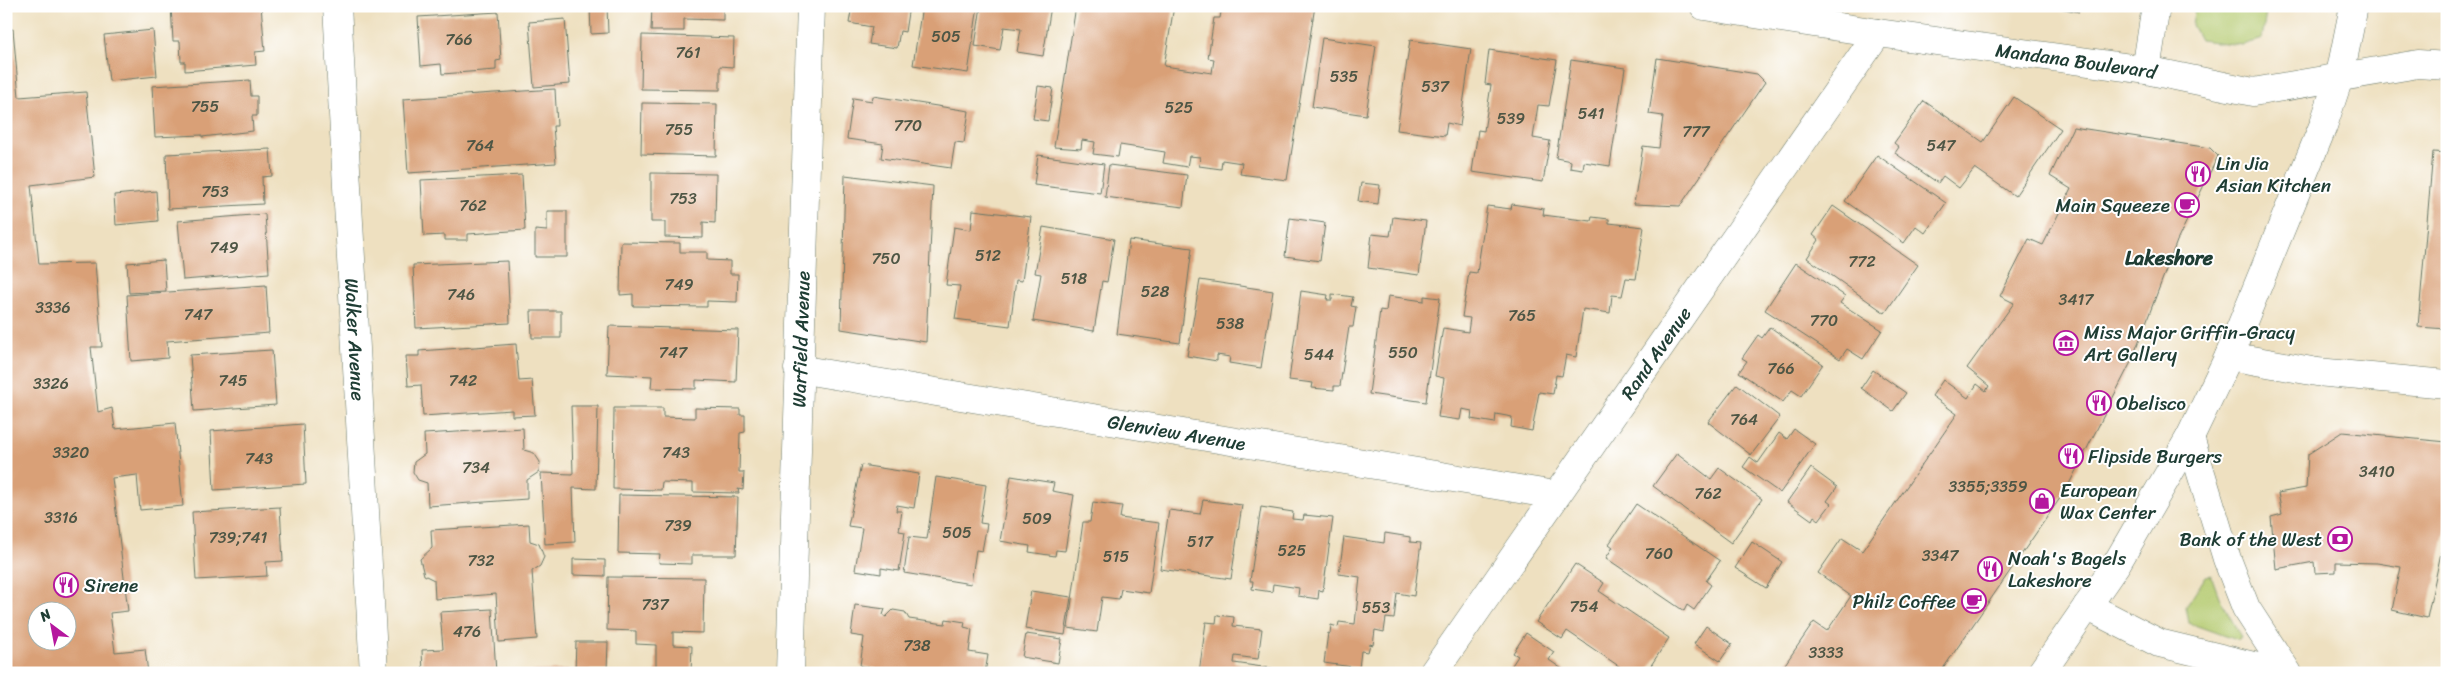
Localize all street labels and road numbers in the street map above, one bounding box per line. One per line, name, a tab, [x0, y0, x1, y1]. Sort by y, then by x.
street label: Mandana Boulevard	[1993, 33, 2162, 89]
street label: Warfield Avenue	[782, 270, 819, 408]
street label: Walker Avenue	[336, 277, 375, 402]
street label: Rand Avenue	[1611, 299, 1700, 406]
street label: Glenview Avenue	[1105, 404, 1248, 460]

